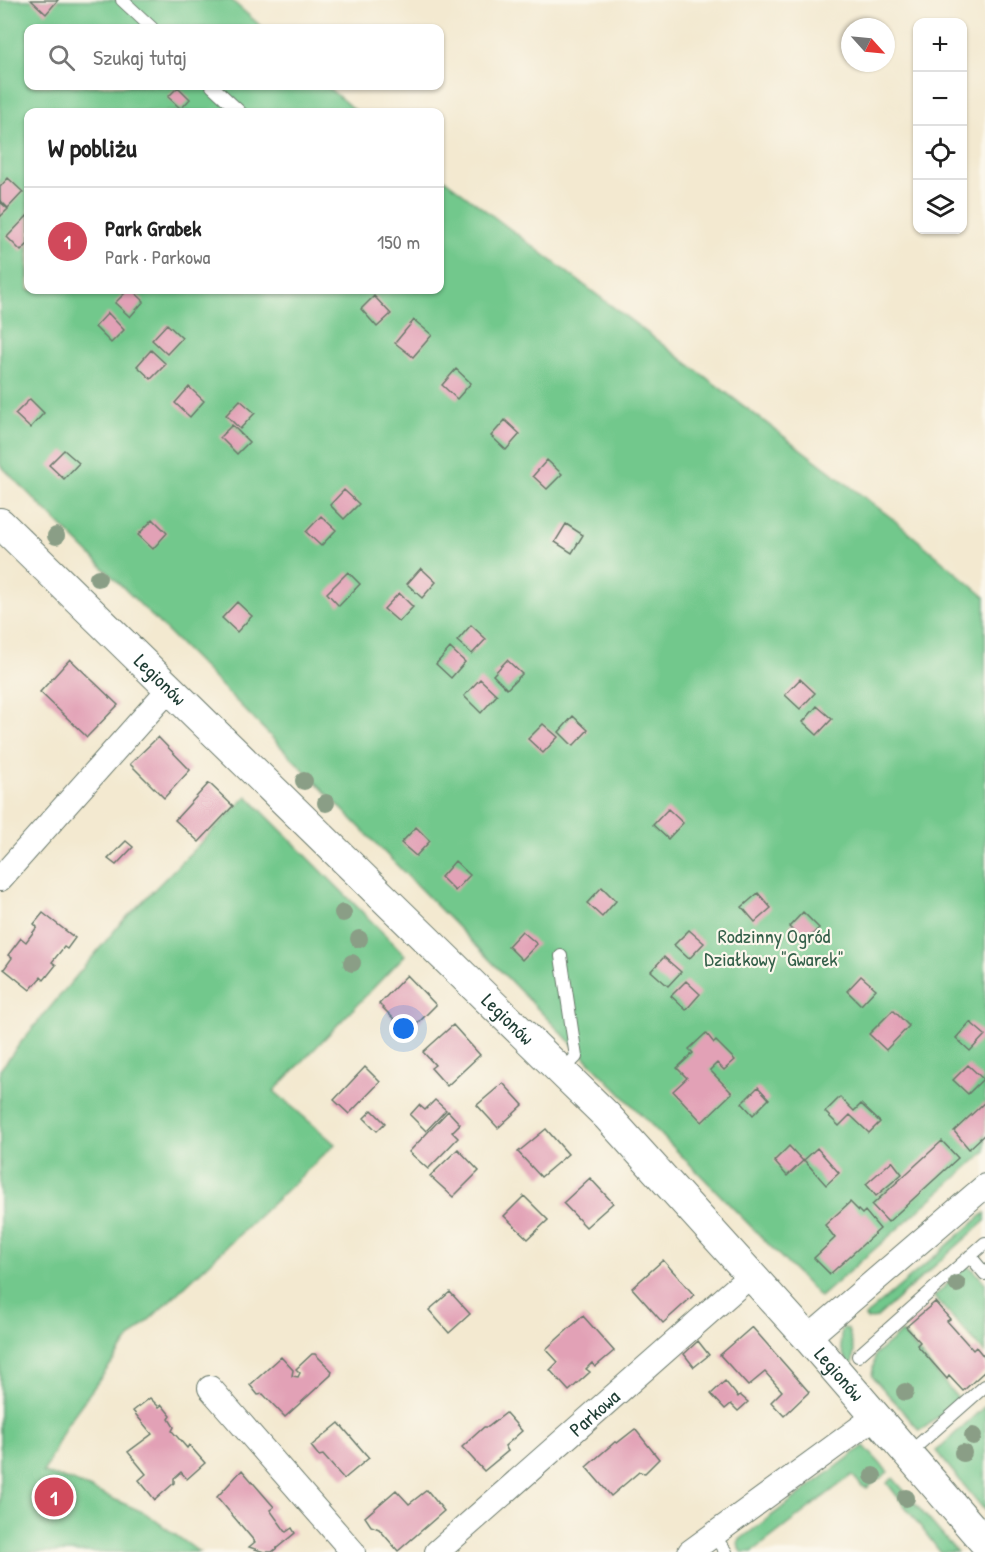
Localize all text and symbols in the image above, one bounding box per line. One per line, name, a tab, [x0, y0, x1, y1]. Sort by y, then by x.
north arrow	[841, 18, 895, 72]
map controls	[913, 18, 967, 234]
button: +	[913, 18, 967, 72]
search box	[24, 24, 444, 90]
icon: search	[45, 41, 78, 74]
text: Szukaj tutaj	[93, 42, 187, 72]
button: −	[913, 72, 967, 126]
button: locate	[913, 126, 967, 180]
text: W pobliżu	[48, 130, 137, 165]
button: layers	[913, 180, 967, 234]
text: Park Grabek	[105, 213, 201, 243]
text: 1	[64, 228, 71, 255]
text: 150 m	[377, 228, 420, 255]
text: Park · Parkowa	[105, 243, 210, 270]
street label: Legionów	[129, 647, 193, 711]
park label: Rodzinny Ogród Działkowy "Gwarek"	[704, 922, 844, 972]
street label: Legionów	[476, 987, 540, 1051]
your location	[389, 1014, 418, 1043]
street label: Legionów	[809, 1341, 871, 1407]
street label: Parkowa	[563, 1383, 625, 1442]
pin: 1	[34, 1474, 74, 1520]

